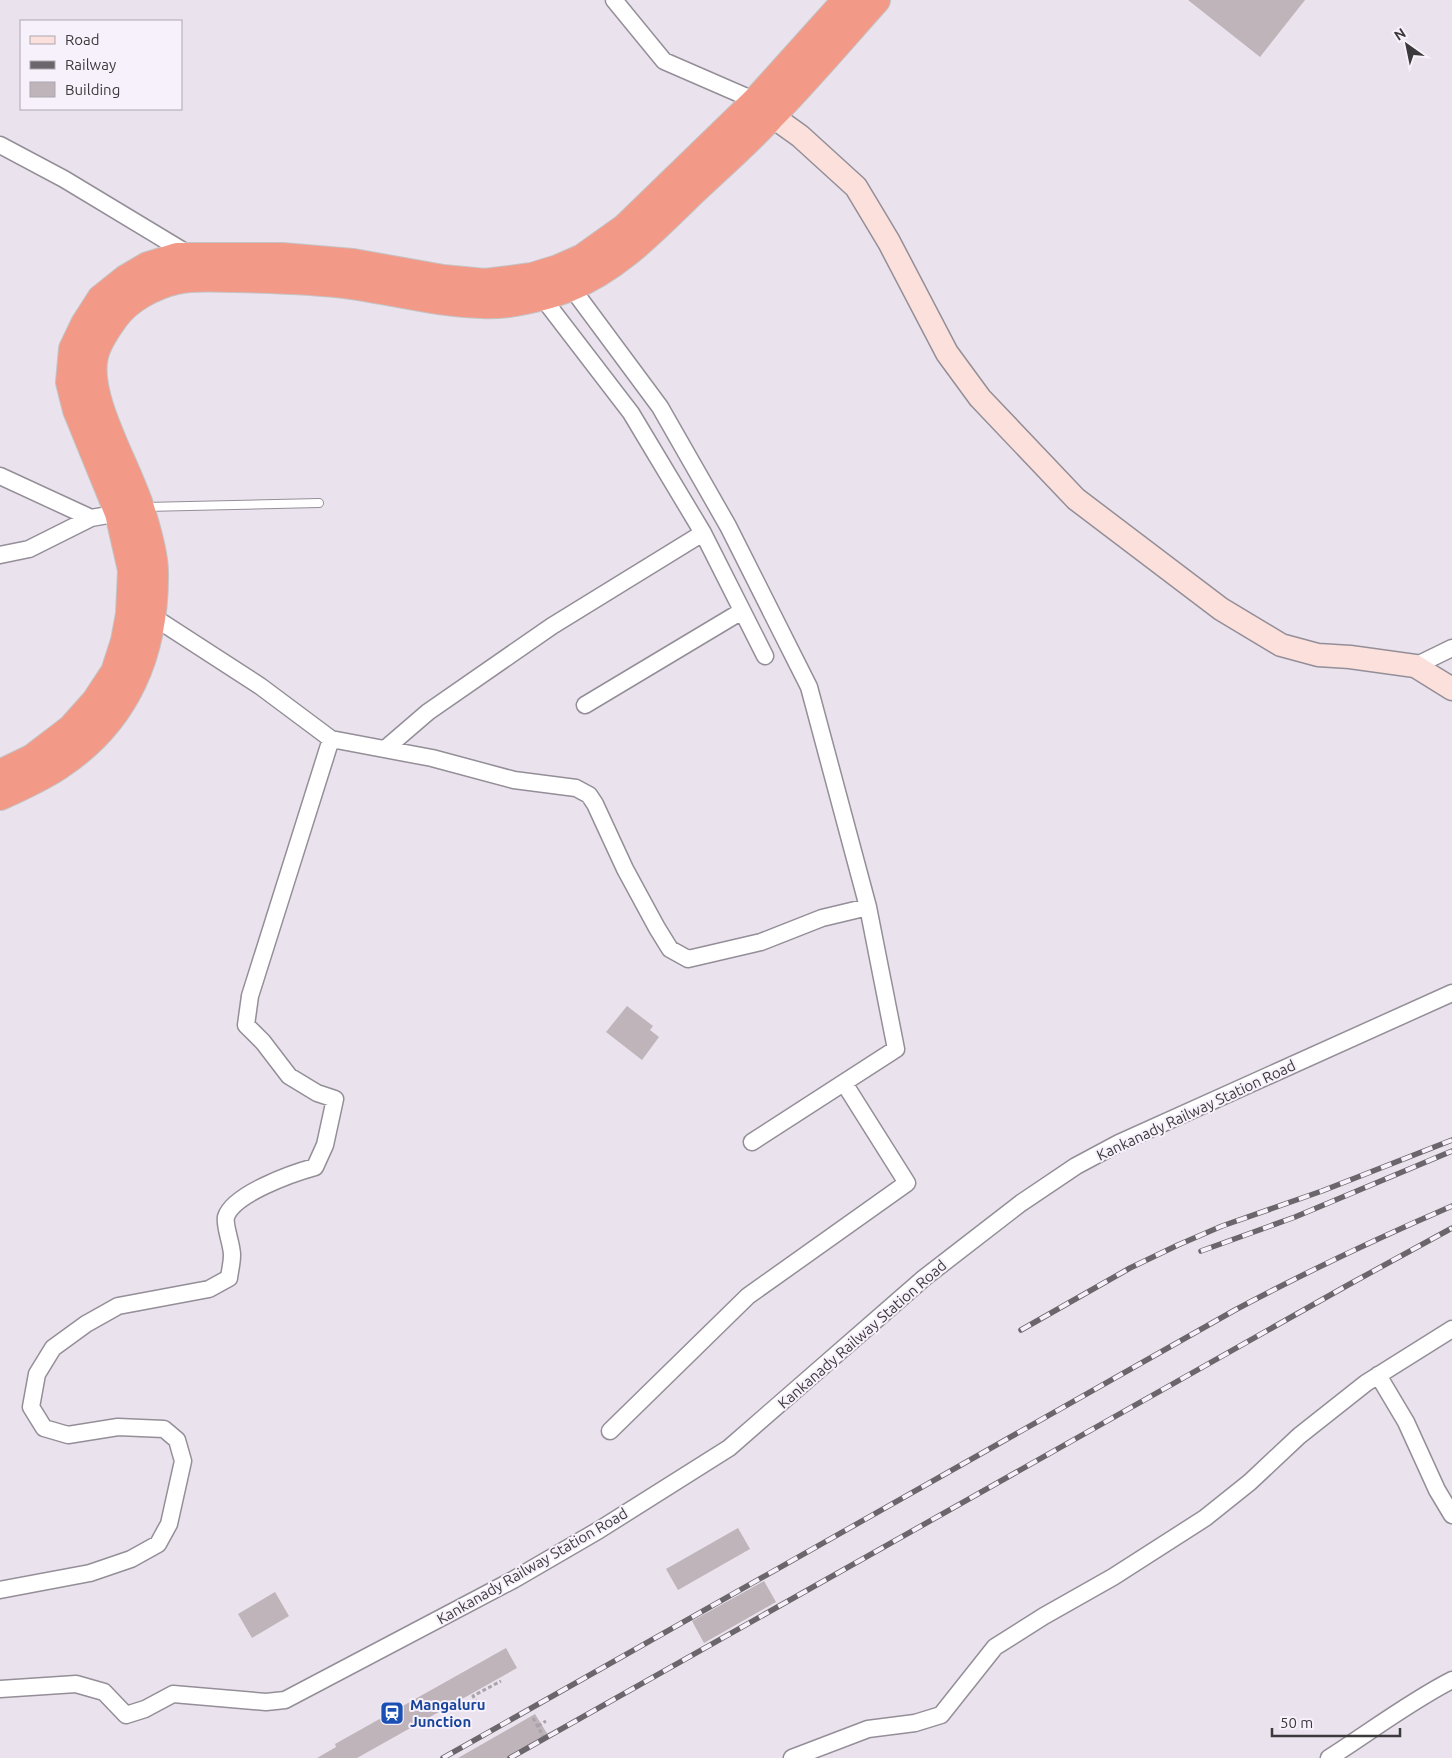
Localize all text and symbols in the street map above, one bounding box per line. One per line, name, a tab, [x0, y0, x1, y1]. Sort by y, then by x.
legend	[20, 20, 182, 110]
north arrow	[1382, 20, 1432, 70]
text: N	[1391, 25, 1409, 44]
text: Road	[65, 31, 100, 48]
text: Railway	[65, 56, 116, 73]
text: Building	[65, 81, 120, 98]
street label: Kankanady Railway Station Road	[1094, 1056, 1298, 1164]
street label: Kankanady Railway Station Road	[774, 1256, 950, 1412]
street label: Kankanady Railway Station Road	[434, 1504, 630, 1628]
place label: Mangaluru Junction	[410, 1696, 486, 1730]
station icon: Mangaluru Junction	[379, 1700, 405, 1726]
scale bar	[1272, 1706, 1400, 1738]
text: 50 m	[1280, 1714, 1313, 1731]

